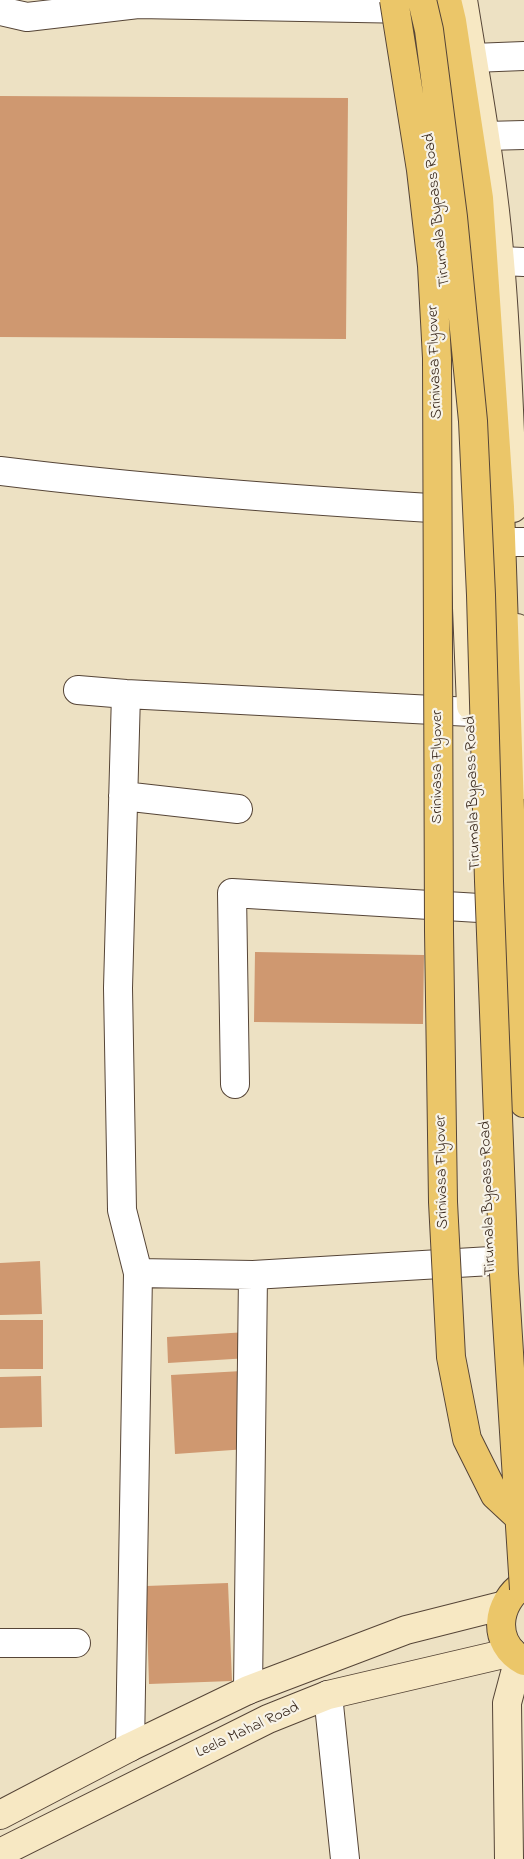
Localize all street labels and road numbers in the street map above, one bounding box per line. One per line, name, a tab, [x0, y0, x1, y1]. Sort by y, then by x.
street label: Tirumala Bypass Road	[420, 132, 456, 288]
street label: Srinivasa Flyover	[424, 305, 448, 419]
street label: Srinivasa Flyover	[428, 710, 448, 824]
street label: Tirumala Bypass Road	[462, 715, 486, 871]
street label: Srinivasa Flyover	[432, 1115, 454, 1229]
street label: Tirumala Bypass Road	[477, 1120, 501, 1276]
street label: Leela Mahal Road	[193, 1699, 303, 1763]

